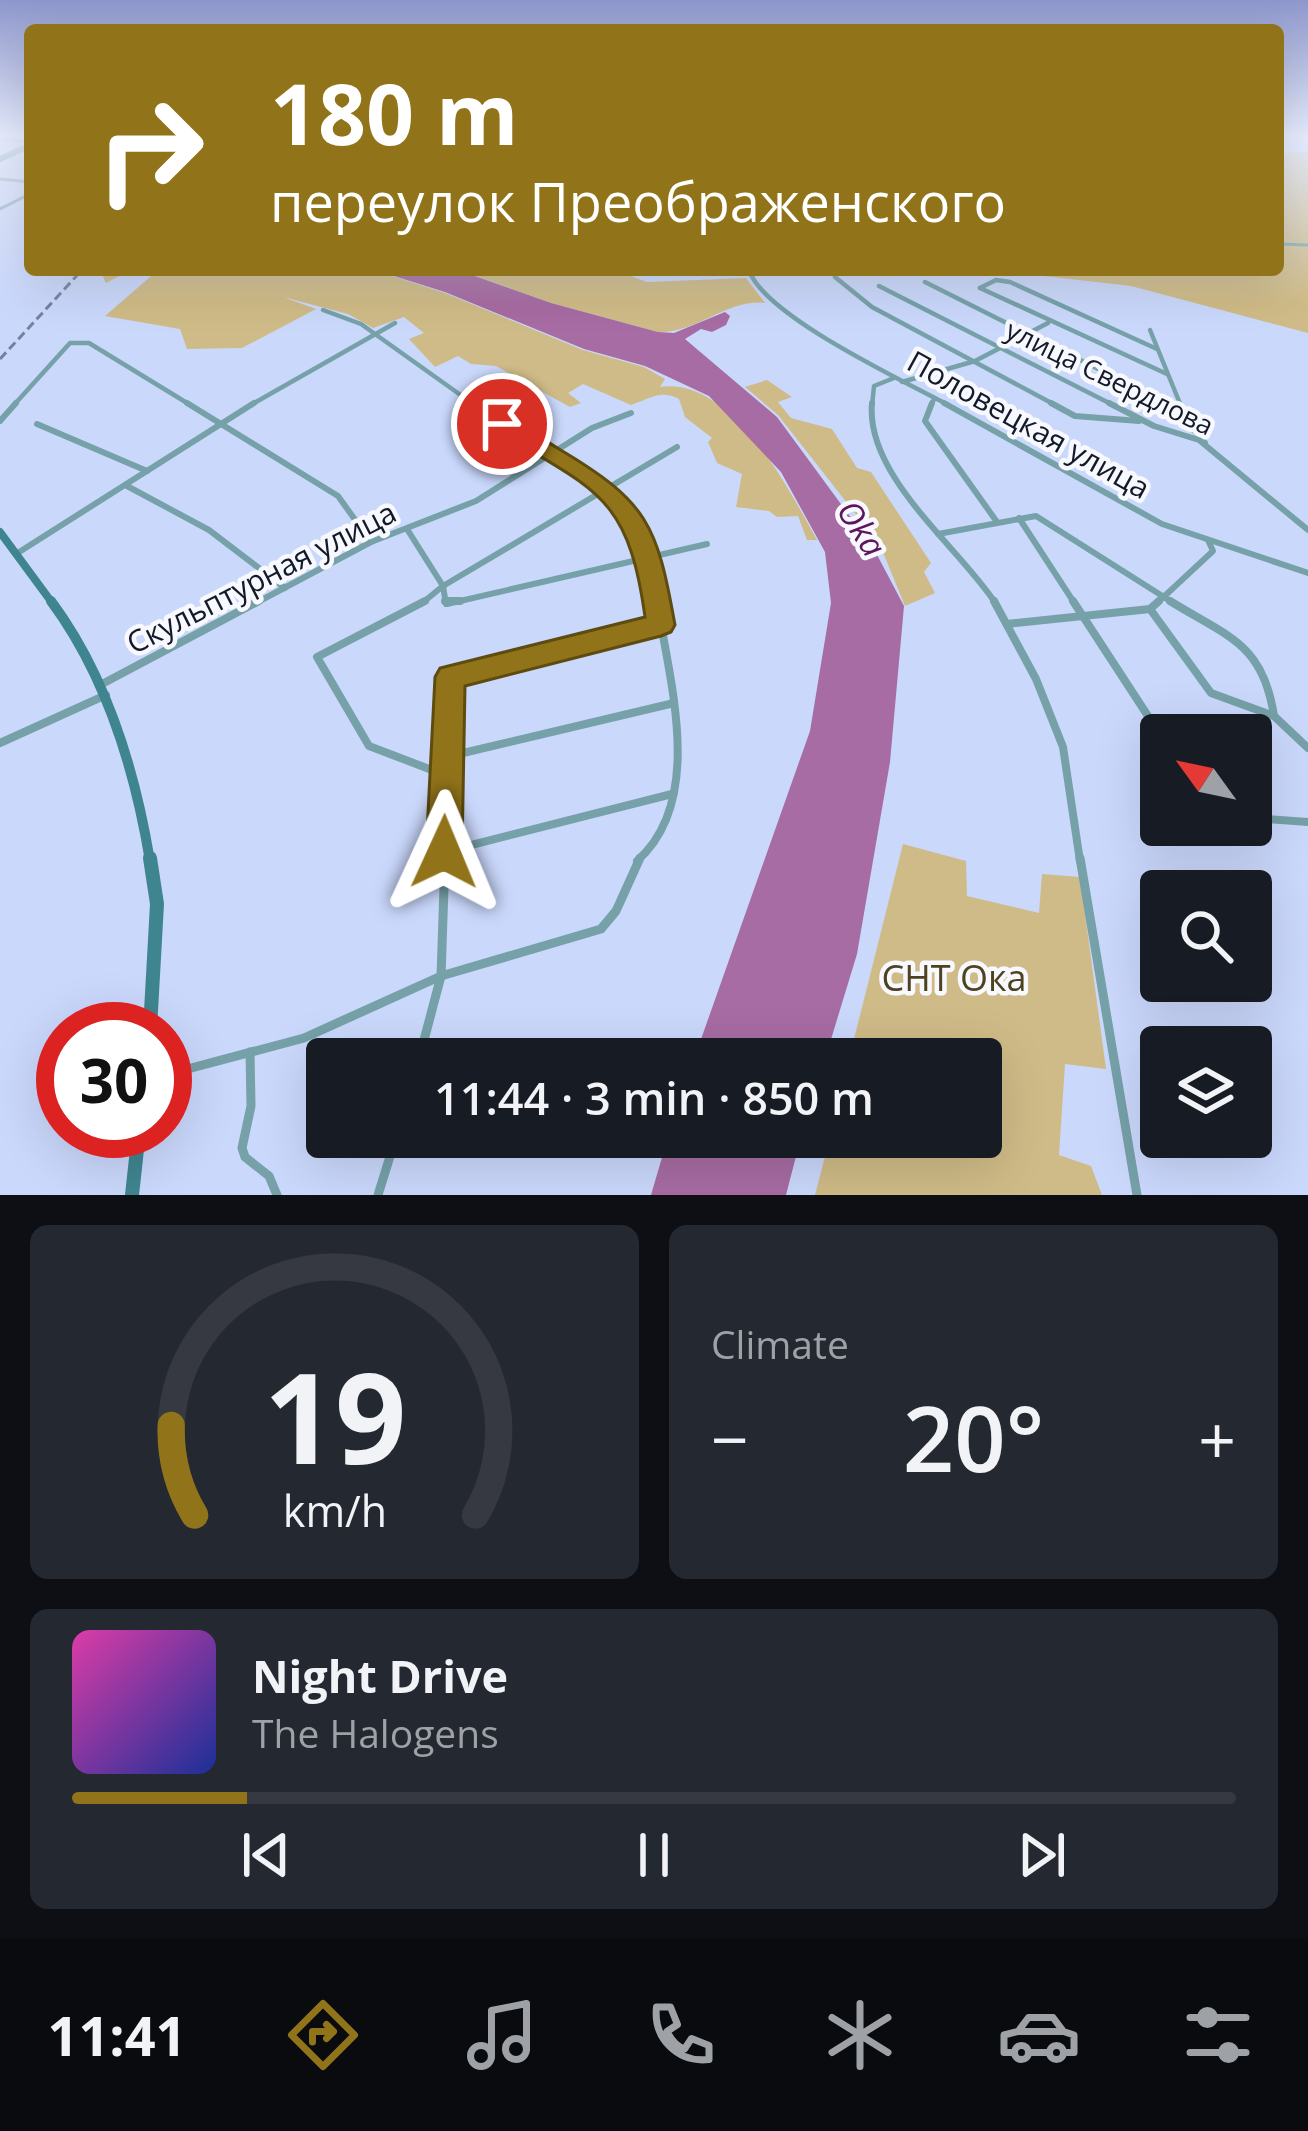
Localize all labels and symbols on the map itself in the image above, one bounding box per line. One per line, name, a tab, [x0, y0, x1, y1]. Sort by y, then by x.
street label: улица Свердлова	[1000, 311, 1220, 443]
street label: Половецкая улица	[900, 340, 1158, 508]
pin	[451, 373, 553, 475]
street label: Скульптурная улица	[119, 491, 403, 663]
water label: Oka	[827, 491, 897, 565]
north arrow	[1140, 714, 1272, 846]
position arrow	[381, 789, 507, 915]
park label: СНТ Ока	[881, 953, 1027, 1002]
speed limit sign: 30	[36, 1002, 192, 1158]

